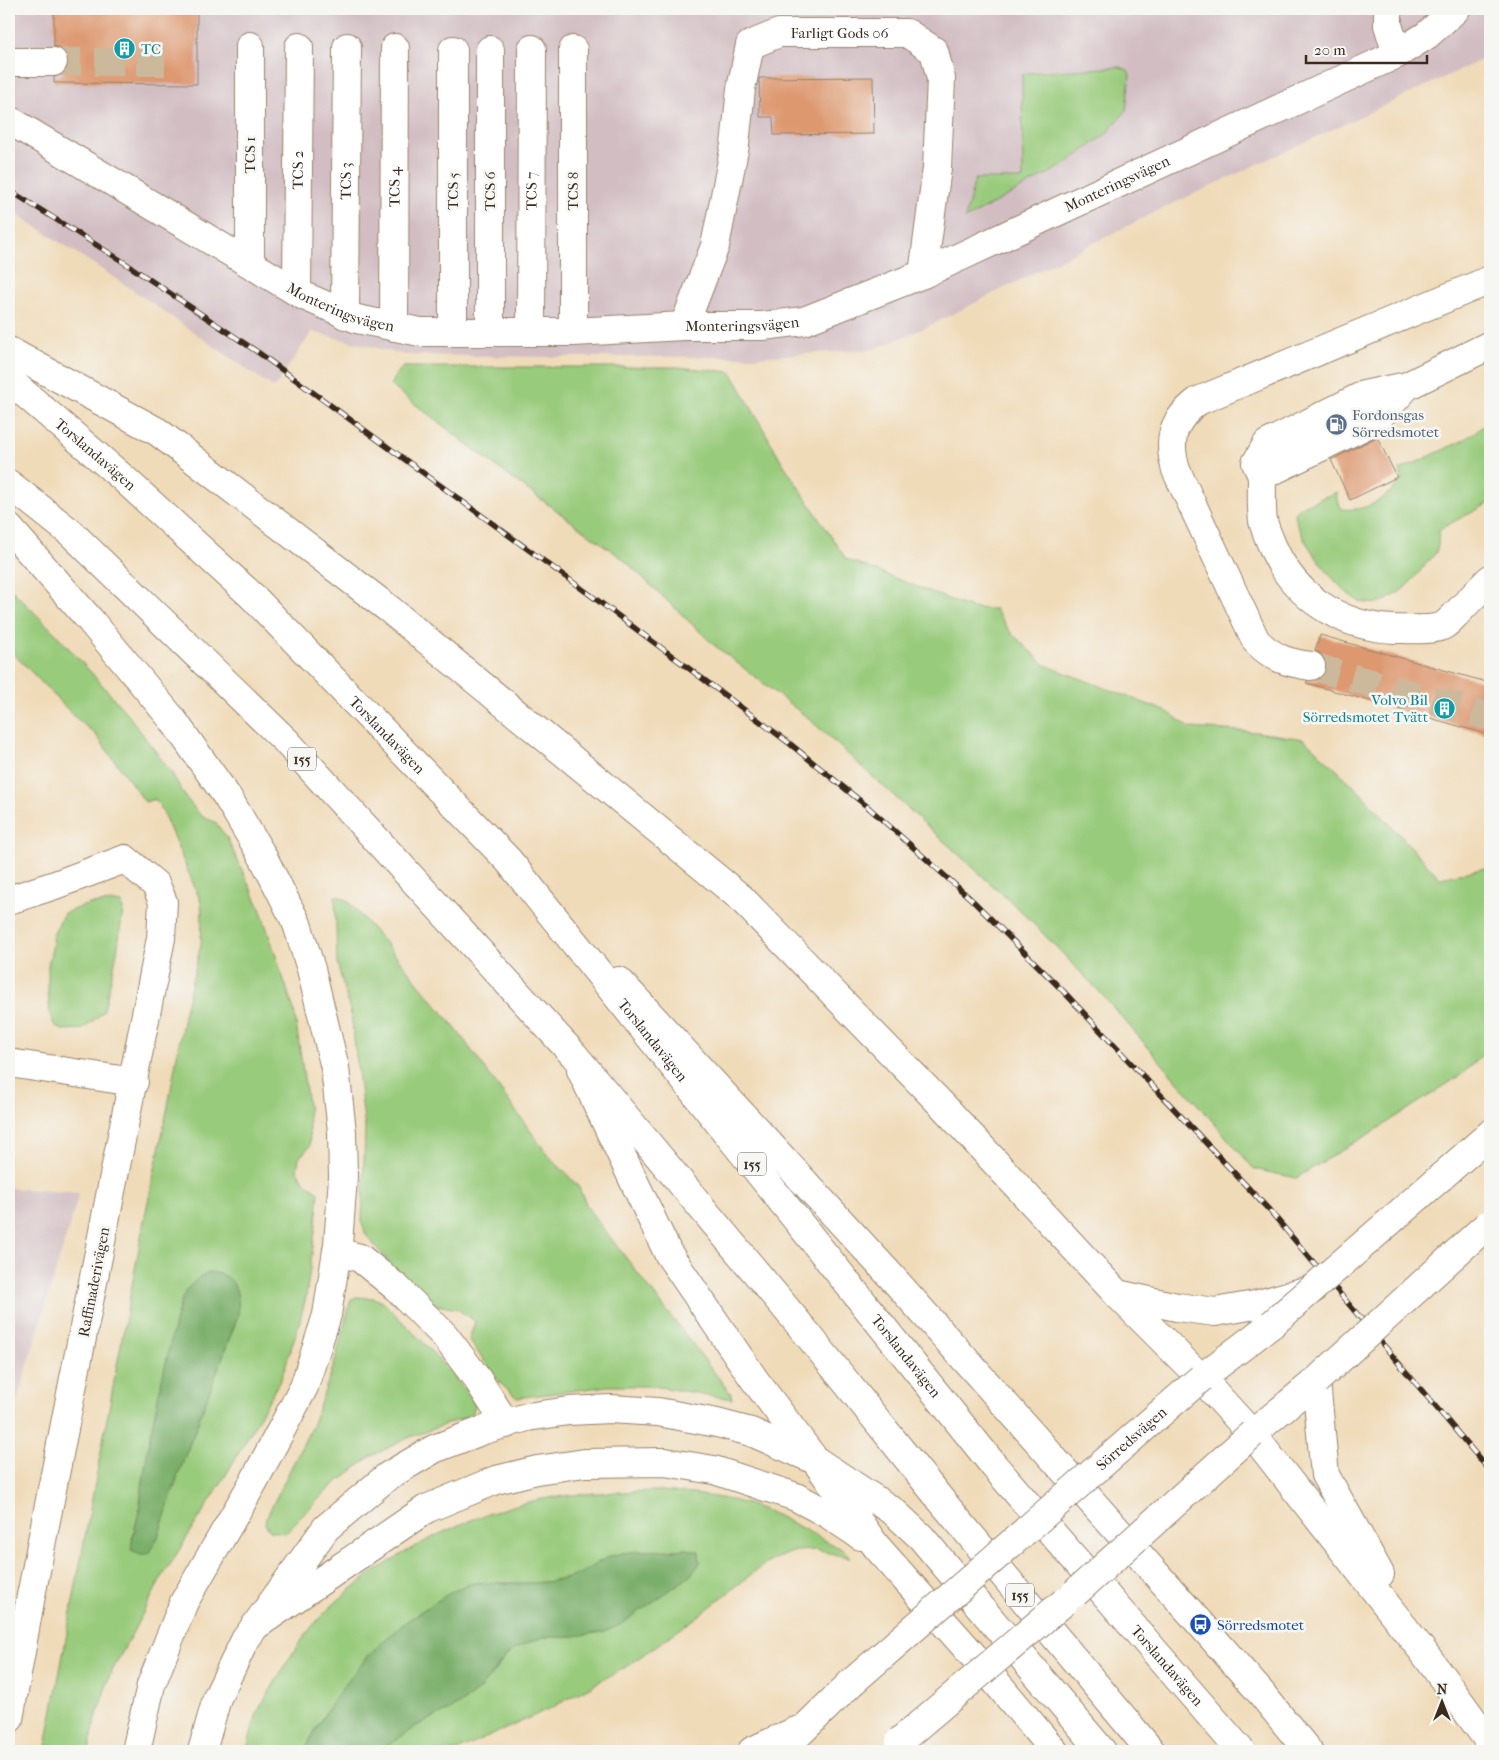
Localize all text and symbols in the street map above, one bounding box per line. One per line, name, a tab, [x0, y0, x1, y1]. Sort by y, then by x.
street label: Farligt Gods 06	[791, 24, 890, 42]
scale bar	[1306, 32, 1428, 64]
building icon: TC	[113, 37, 137, 61]
place label: TC	[141, 40, 161, 58]
text: 20 m	[1314, 41, 1346, 59]
street label: TCS 1	[241, 137, 259, 173]
street label: TCS 2	[289, 150, 307, 190]
street label: Monteringsvägen	[1062, 152, 1173, 216]
street label: TCS 3	[337, 162, 355, 200]
street label: TCS 4	[385, 166, 404, 207]
street label: TCS 6	[481, 170, 499, 211]
street label: TCS 5	[444, 172, 462, 210]
street label: TCS 7	[522, 172, 541, 210]
street label: TCS 8	[564, 172, 582, 210]
street label: Monteringsvägen	[283, 279, 396, 335]
street label: Monteringsvägen	[685, 313, 800, 335]
place label: Fordonsgas Sörredsmotet	[1352, 406, 1440, 441]
fuel station icon: Fordonsgas Sörredsmotet	[1324, 412, 1348, 436]
street label: Torslandavägen	[51, 415, 140, 494]
place label: Volvo Bil Sörredsmotet Tvätt	[1303, 691, 1429, 726]
street label: Torslandavägen	[345, 693, 429, 778]
building icon: Volvo Bil Sörredsmotet Tvätt	[1432, 697, 1456, 721]
road number: 155	[288, 748, 316, 771]
street label: Torslandavägen	[614, 995, 691, 1086]
road number: 155	[738, 1152, 766, 1176]
street label: Raffinaderivägen	[75, 1225, 114, 1338]
street label: Torslandavägen	[867, 1311, 945, 1401]
street label: Sörredsvägen	[1093, 1403, 1171, 1474]
road number: 155	[1006, 1584, 1034, 1606]
bus stop icon: Sörredsmotet	[1189, 1613, 1213, 1637]
place label: Sörredsmotet	[1217, 1616, 1305, 1634]
street label: Torslandavägen	[1127, 1622, 1207, 1710]
north arrow	[1416, 1678, 1466, 1728]
text: N	[1437, 1681, 1448, 1698]

